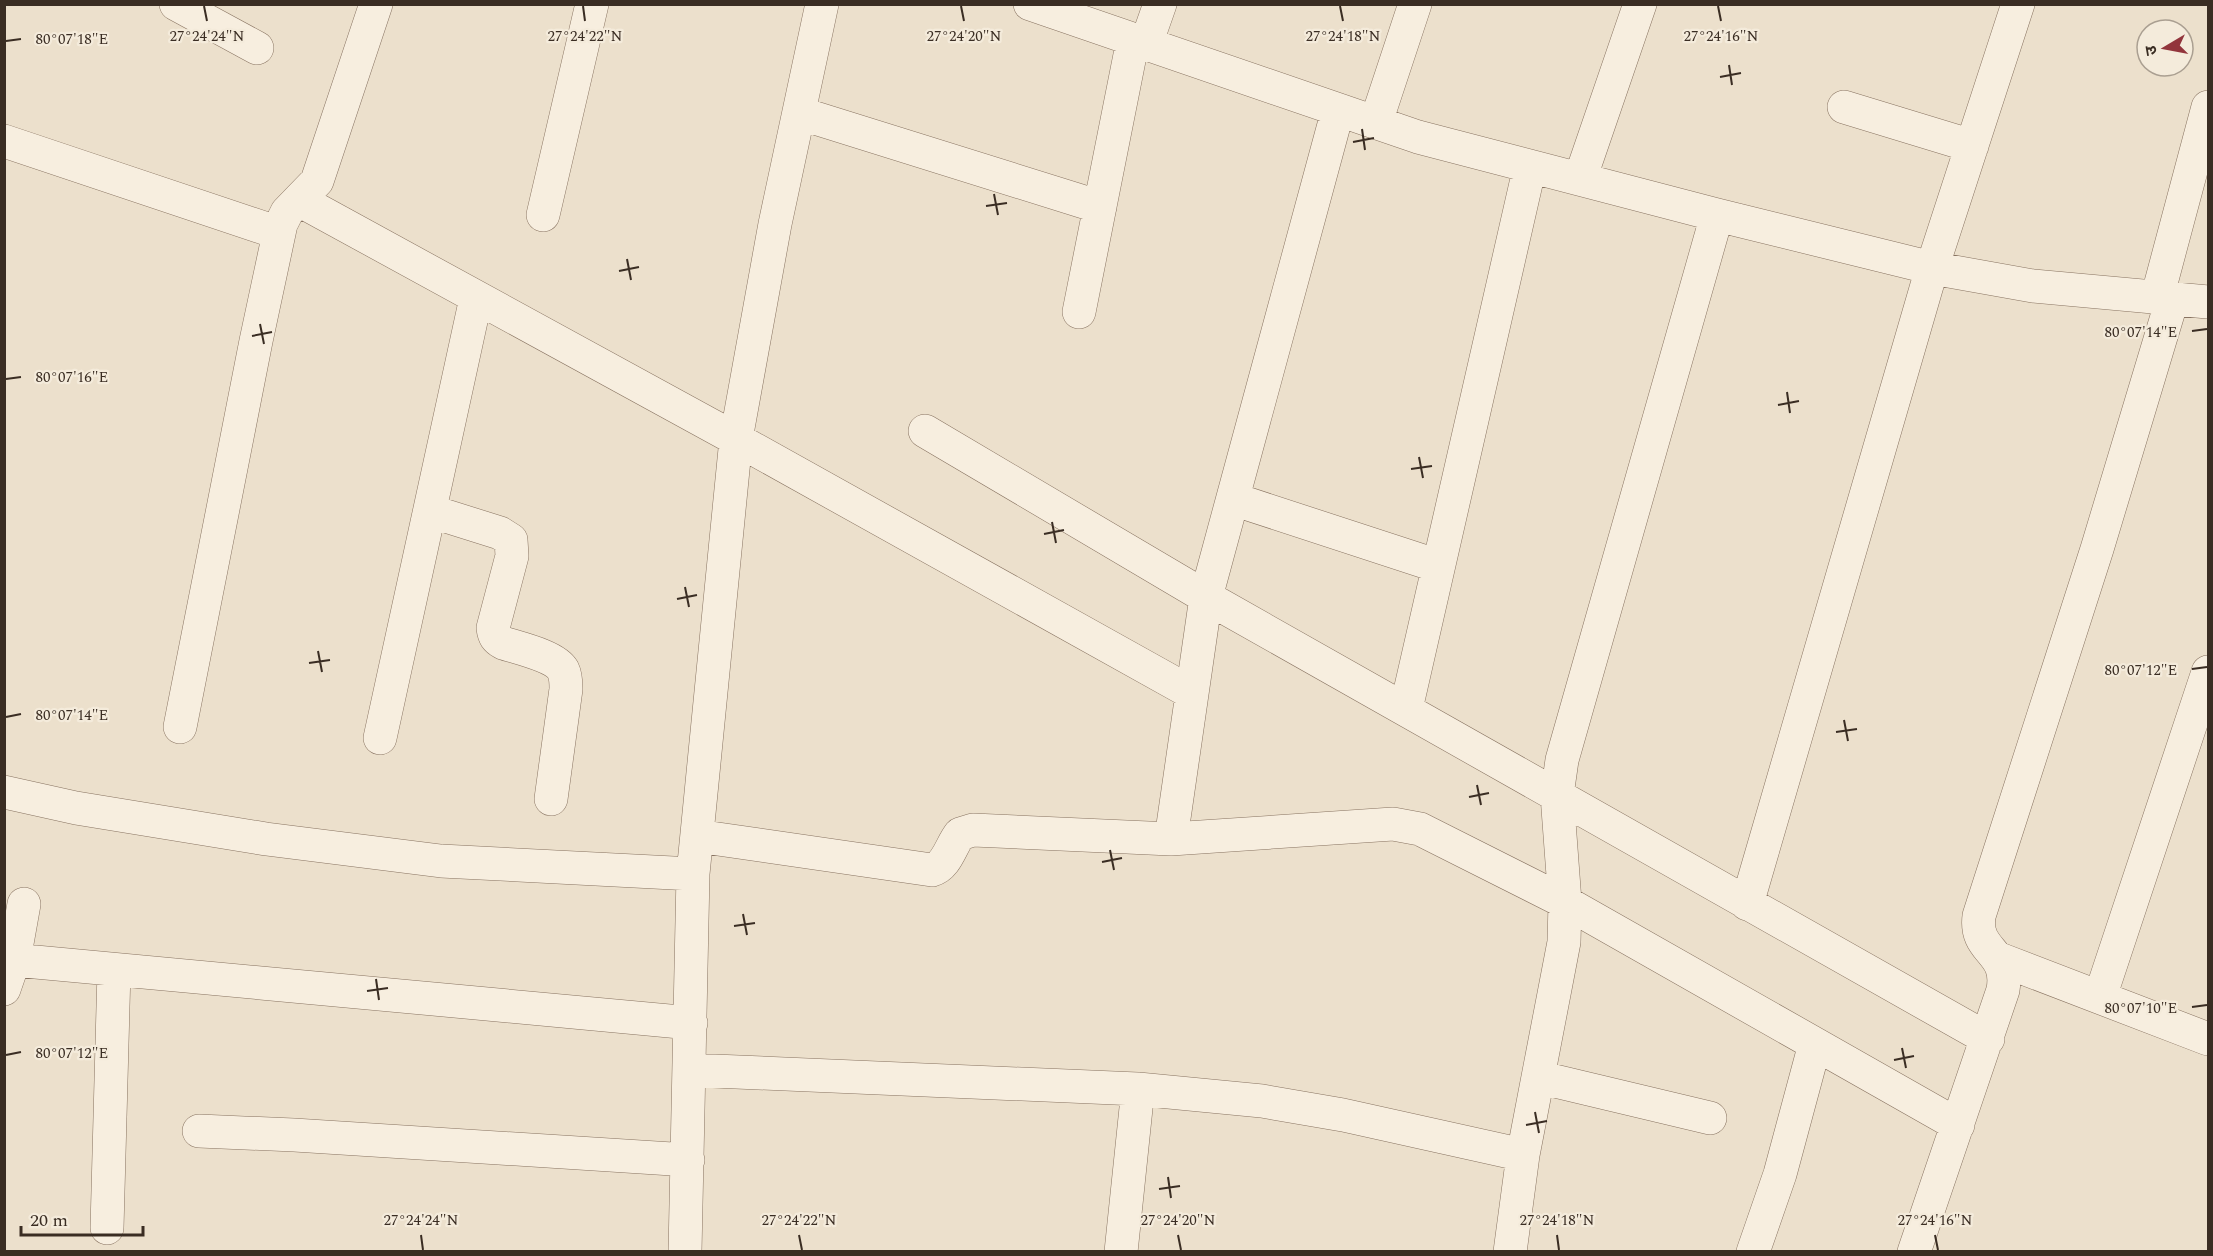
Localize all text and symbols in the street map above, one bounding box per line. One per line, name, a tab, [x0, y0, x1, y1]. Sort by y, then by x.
north arrow	[2135, 18, 2195, 78]
text: 27°24'24"N	[170, 25, 245, 48]
text: 27°24'22"N	[548, 25, 623, 48]
text: 27°24'20"N	[927, 25, 1002, 48]
text: 27°24'18"N	[1306, 25, 1381, 48]
text: 27°24'16"N	[1684, 25, 1759, 48]
text: 80°07'18"E	[36, 28, 108, 51]
text: उ	[2138, 43, 2164, 57]
text: 80°07'14"E	[2105, 321, 2177, 344]
text: 80°07'16"E	[36, 366, 108, 389]
text: 80°07'12"E	[2105, 659, 2177, 682]
text: 80°07'14"E	[36, 704, 108, 727]
text: 80°07'10"E	[2105, 997, 2177, 1020]
text: 80°07'12"E	[36, 1042, 108, 1065]
scale bar	[21, 1199, 142, 1237]
text: 20 m	[30, 1207, 68, 1234]
text: 27°24'24"N	[384, 1209, 459, 1232]
text: 27°24'22"N	[762, 1209, 837, 1232]
text: 27°24'20"N	[1141, 1209, 1216, 1232]
text: 27°24'18"N	[1520, 1209, 1595, 1232]
text: 27°24'16"N	[1898, 1209, 1973, 1232]

